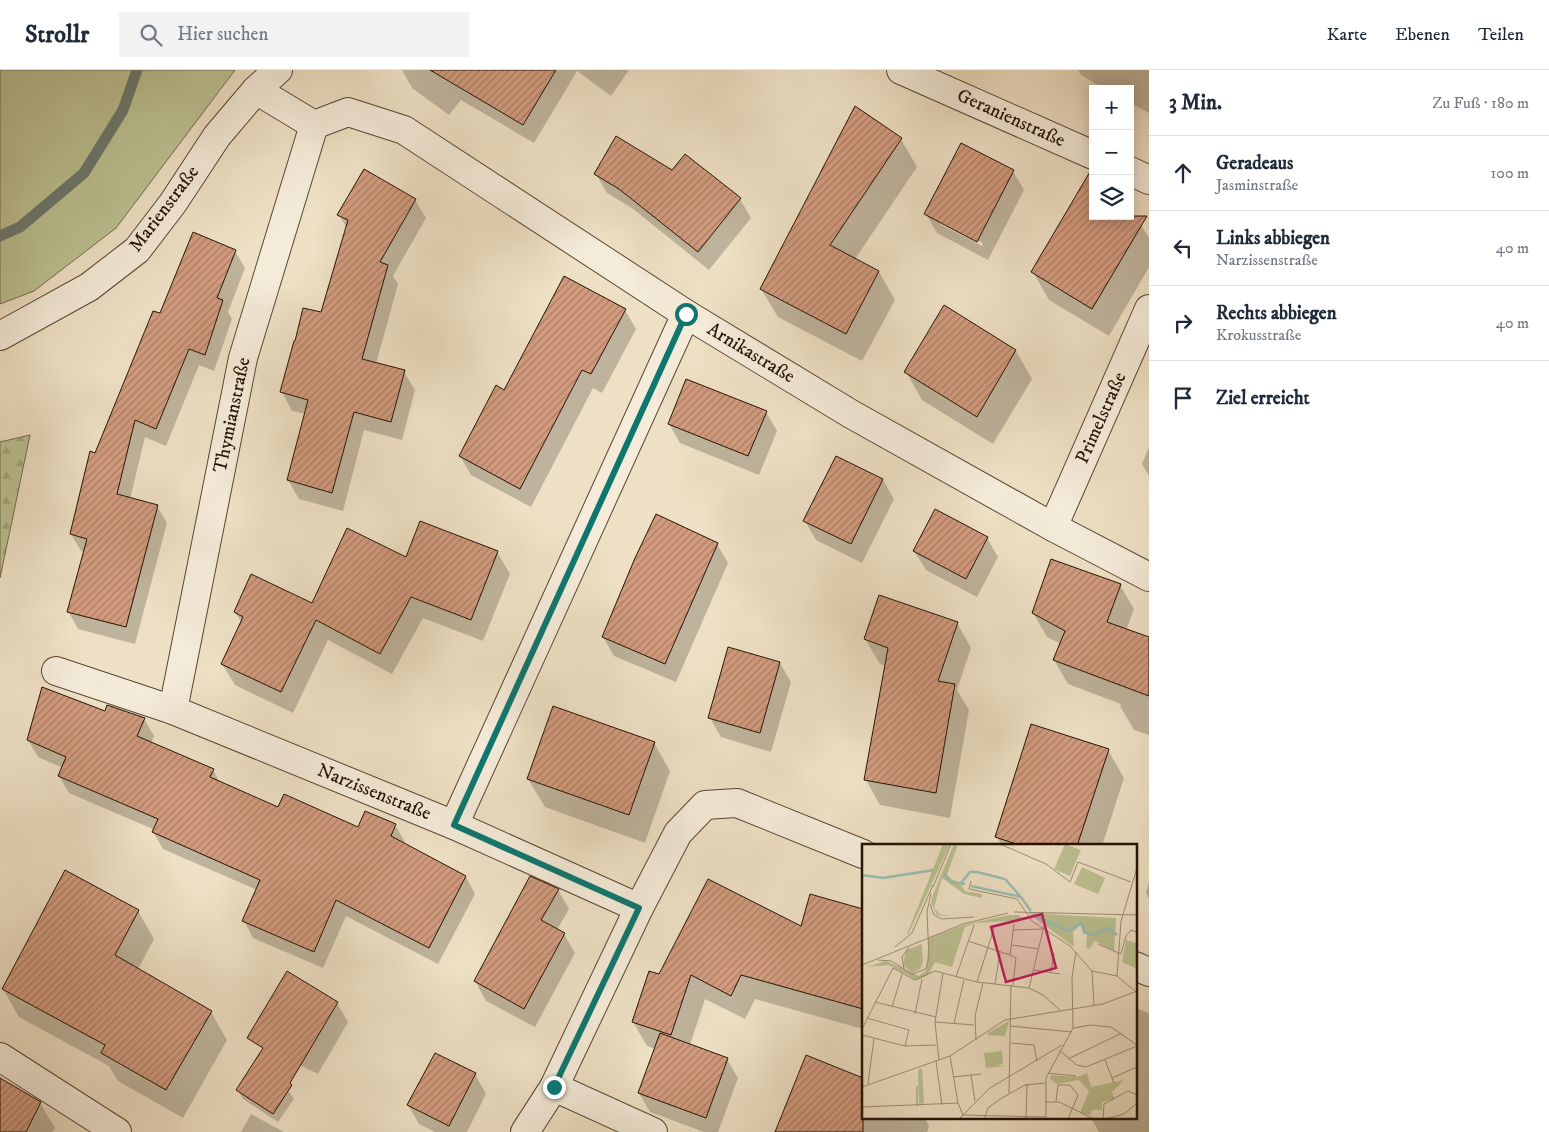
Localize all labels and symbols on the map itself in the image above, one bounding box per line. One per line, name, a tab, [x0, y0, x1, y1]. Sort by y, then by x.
street label: Geranienstraße	[953, 84, 1069, 152]
street label: Marienstraße	[124, 161, 204, 257]
route start	[675, 303, 698, 326]
street label: Arnikastraße	[703, 318, 799, 388]
street label: Thymianstraße	[209, 355, 255, 475]
street label: Primelstraße	[1071, 369, 1131, 467]
street label: Narzissenstraße	[314, 759, 434, 825]
inset map	[862, 844, 1136, 1120]
route end	[543, 1076, 566, 1099]

